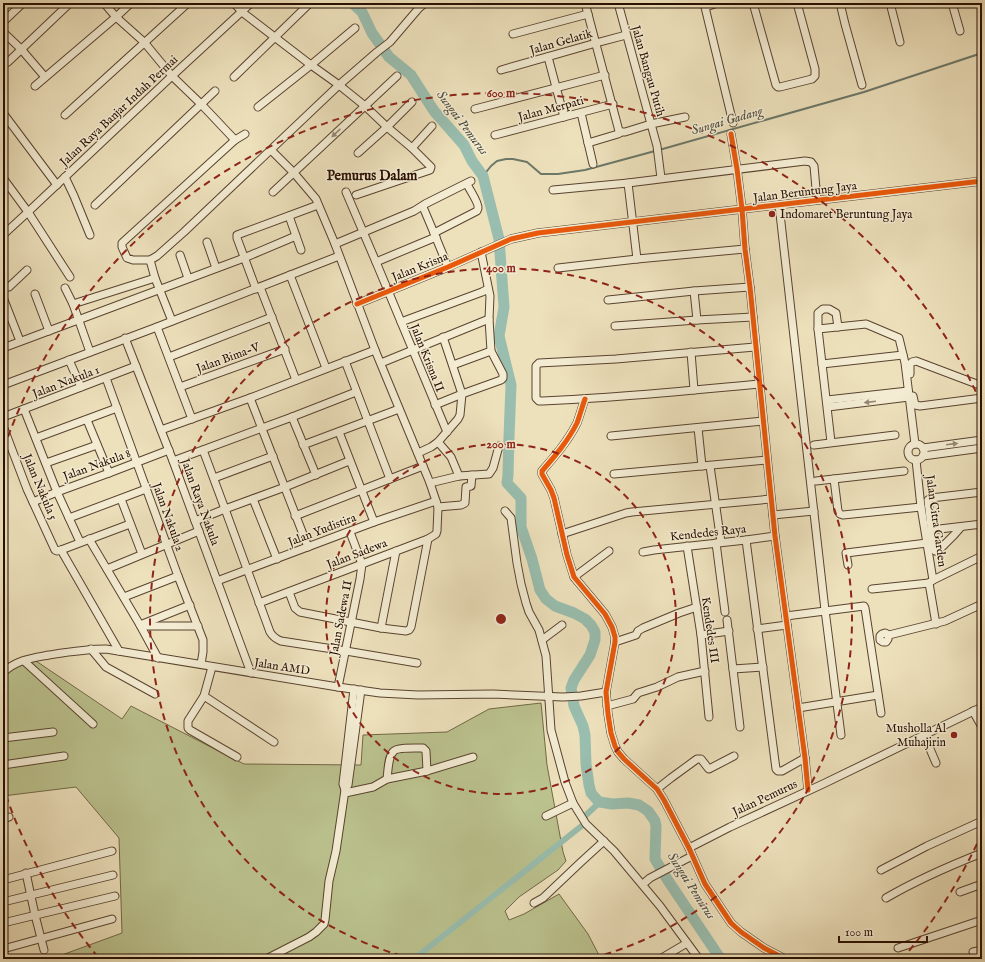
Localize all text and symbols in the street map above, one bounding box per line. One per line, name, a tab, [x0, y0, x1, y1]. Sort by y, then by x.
street label: Jalan Bangau Putih	[626, 22, 668, 119]
street label: Jalan Gelatik	[526, 26, 595, 60]
street label: Jalan Raya Banjar Indah Permai	[55, 52, 182, 172]
text: 600 m	[487, 86, 516, 101]
water label: Sungai Pemurus	[431, 87, 492, 159]
street label: Jalan Merpati	[515, 93, 586, 126]
water label: Sungai Gadang	[689, 102, 766, 140]
one-way arrow	[332, 128, 341, 137]
district label: Pemurus Dalam	[327, 167, 418, 185]
street label: Jalan Beruntung Jaya	[750, 178, 859, 207]
place label: Indomaret Beruntung Jaya	[780, 207, 913, 223]
marker: Indomaret Beruntung Jaya	[767, 209, 777, 219]
street label: Jalan Krisna	[388, 249, 451, 287]
text: 400 m	[486, 261, 517, 276]
street label: Jalan Krisna II	[405, 320, 447, 395]
street label: Jalan Bima-V	[192, 339, 263, 378]
street label: Jalan Nakula 1	[28, 362, 102, 403]
one-way arrow	[864, 399, 876, 405]
text: 200 m	[486, 437, 516, 452]
one-way arrow	[946, 441, 958, 447]
street label: Jalan Nakula 8	[59, 446, 134, 486]
street label: Jalan Nakula 5	[18, 450, 61, 523]
street label: Jalan Raya Nakula	[176, 455, 223, 549]
street label: Jalan Citra Garden	[921, 472, 950, 569]
street label: Jalan Nakula 2	[147, 479, 187, 554]
street label: Jalan Yudistira	[284, 510, 359, 552]
street label: Kendedes Raya	[669, 521, 748, 544]
street label: Jalan Sadewa	[323, 535, 390, 574]
street label: Jalan Sadewa II	[326, 579, 357, 659]
street label: Kendedes III	[698, 596, 722, 664]
centre of rings	[494, 612, 508, 626]
street label: Jalan AMD	[251, 655, 311, 680]
place label: Musholla Al Muhajirin	[886, 721, 947, 750]
marker: Musholla Al Muhajirin	[949, 730, 959, 740]
street label: Jalan Pemurus	[728, 776, 800, 821]
water label: Sungai Pemurus	[662, 849, 719, 923]
scale bar	[839, 918, 927, 944]
text: 100 m	[845, 925, 873, 940]

